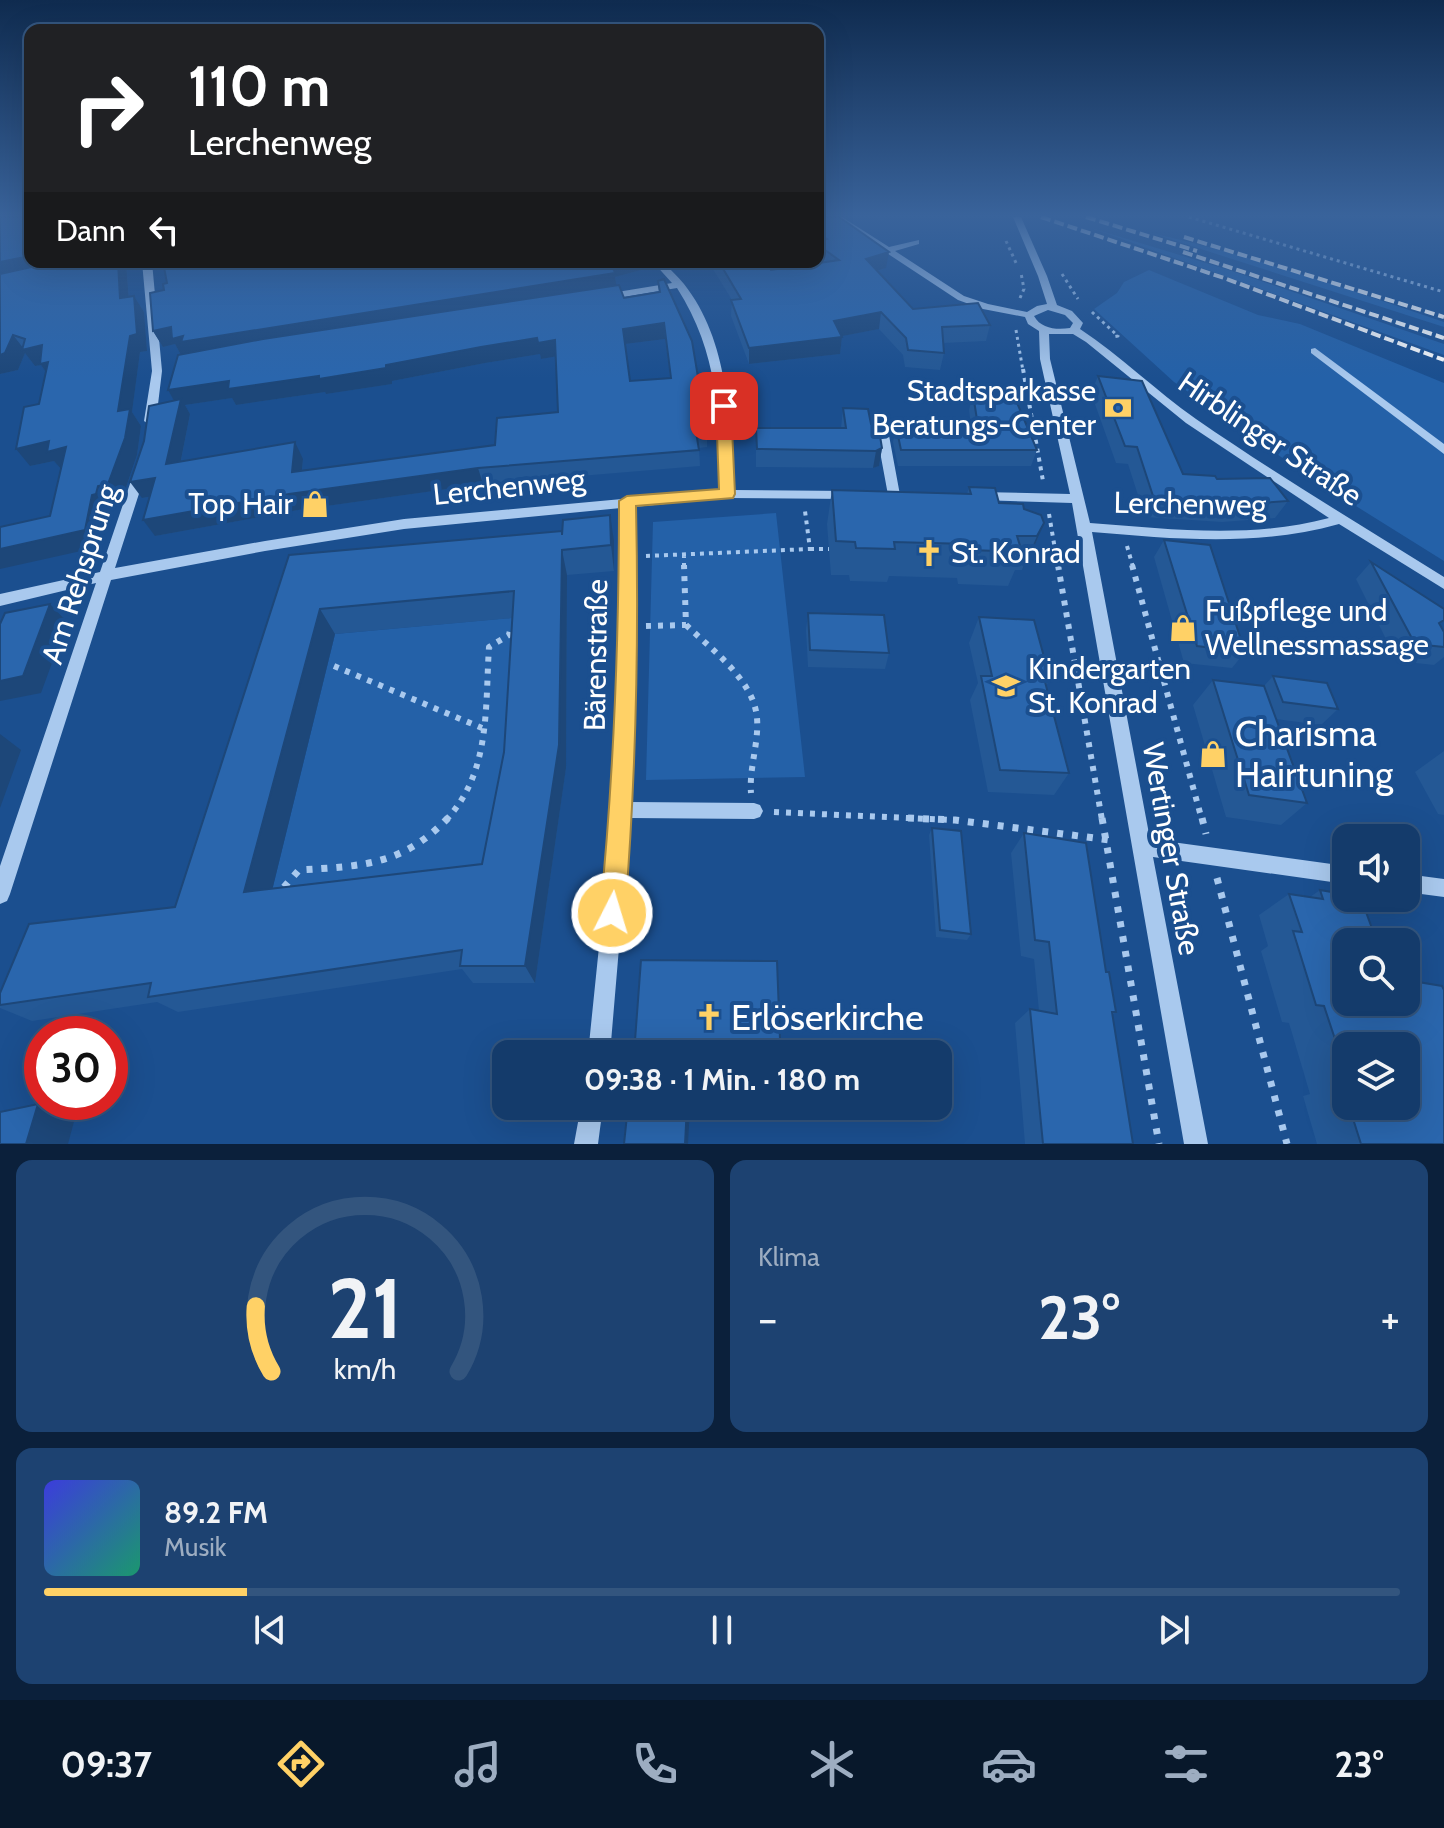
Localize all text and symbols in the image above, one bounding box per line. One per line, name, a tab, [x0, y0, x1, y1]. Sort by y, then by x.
text: 110 m	[188, 52, 330, 120]
icon: right	[56, 56, 160, 160]
text: Lerchenweg	[188, 120, 371, 164]
icon: left	[142, 208, 186, 252]
text: Dann	[56, 212, 126, 249]
street label: Hirblinger Straße	[1171, 364, 1369, 514]
pin	[690, 372, 758, 440]
place label: Stadtsparkasse Beratungs-Center	[872, 372, 1097, 443]
icon: arrive	[702, 384, 746, 428]
bank icon: Stadtsparkasse Beratungs-Center	[1103, 393, 1133, 423]
street label: Lerchenweg	[431, 460, 588, 513]
street label: Am Rehsprung	[33, 478, 126, 668]
street label: Lerchenweg	[1113, 484, 1268, 523]
place label: Top Hair	[188, 485, 294, 522]
shop icon: Top Hair	[300, 489, 330, 519]
place label: St. Konrad	[951, 534, 1081, 571]
church icon: St. Konrad	[914, 538, 944, 568]
street label: Bärenstraße	[576, 579, 615, 731]
place label: Fußpflege und Wellnessmassage	[1205, 592, 1429, 663]
shop icon: Fußpflege und Wellnessmassage	[1168, 613, 1198, 643]
place label: Kindergarten St. Konrad	[1028, 650, 1191, 721]
school or university icon: Kindergarten St. Konrad	[991, 671, 1021, 701]
place label: Charisma Hairtuning	[1235, 711, 1394, 796]
shop icon: Charisma Hairtuning	[1198, 739, 1228, 769]
street label: Wertinger Straße	[1135, 740, 1208, 958]
map controls	[1332, 824, 1420, 1120]
button: sound	[1332, 824, 1420, 912]
position arrow	[570, 871, 654, 955]
button: search	[1332, 928, 1420, 1016]
place label: Erlöserkirche	[731, 995, 924, 1039]
church icon: Erlöserkirche	[694, 1002, 724, 1032]
speed limit sign: 30	[24, 1016, 128, 1120]
button: layers	[1332, 1032, 1420, 1120]
text: 09:38 · 1 Min. · 180 m	[584, 1061, 860, 1098]
text: Klima	[758, 1241, 820, 1273]
text: 21	[328, 1258, 402, 1359]
text: 23°	[1038, 1281, 1120, 1354]
text: −	[758, 1292, 777, 1345]
text: +	[1381, 1292, 1400, 1345]
text: km/h	[334, 1351, 396, 1386]
text: 89.2 FM	[164, 1494, 268, 1531]
text: Musik	[164, 1531, 226, 1563]
icon: previous	[248, 1608, 292, 1652]
icon: pause	[700, 1608, 744, 1652]
icon: next	[1152, 1608, 1196, 1652]
icon: directions	[273, 1736, 329, 1792]
icon: music	[450, 1736, 506, 1792]
icon: phone	[627, 1736, 683, 1792]
icon: climate	[804, 1736, 860, 1792]
icon: car	[981, 1736, 1037, 1792]
icon: filters	[1158, 1736, 1214, 1792]
text: 09:37	[60, 1742, 152, 1786]
text: 23°	[1335, 1742, 1383, 1786]

